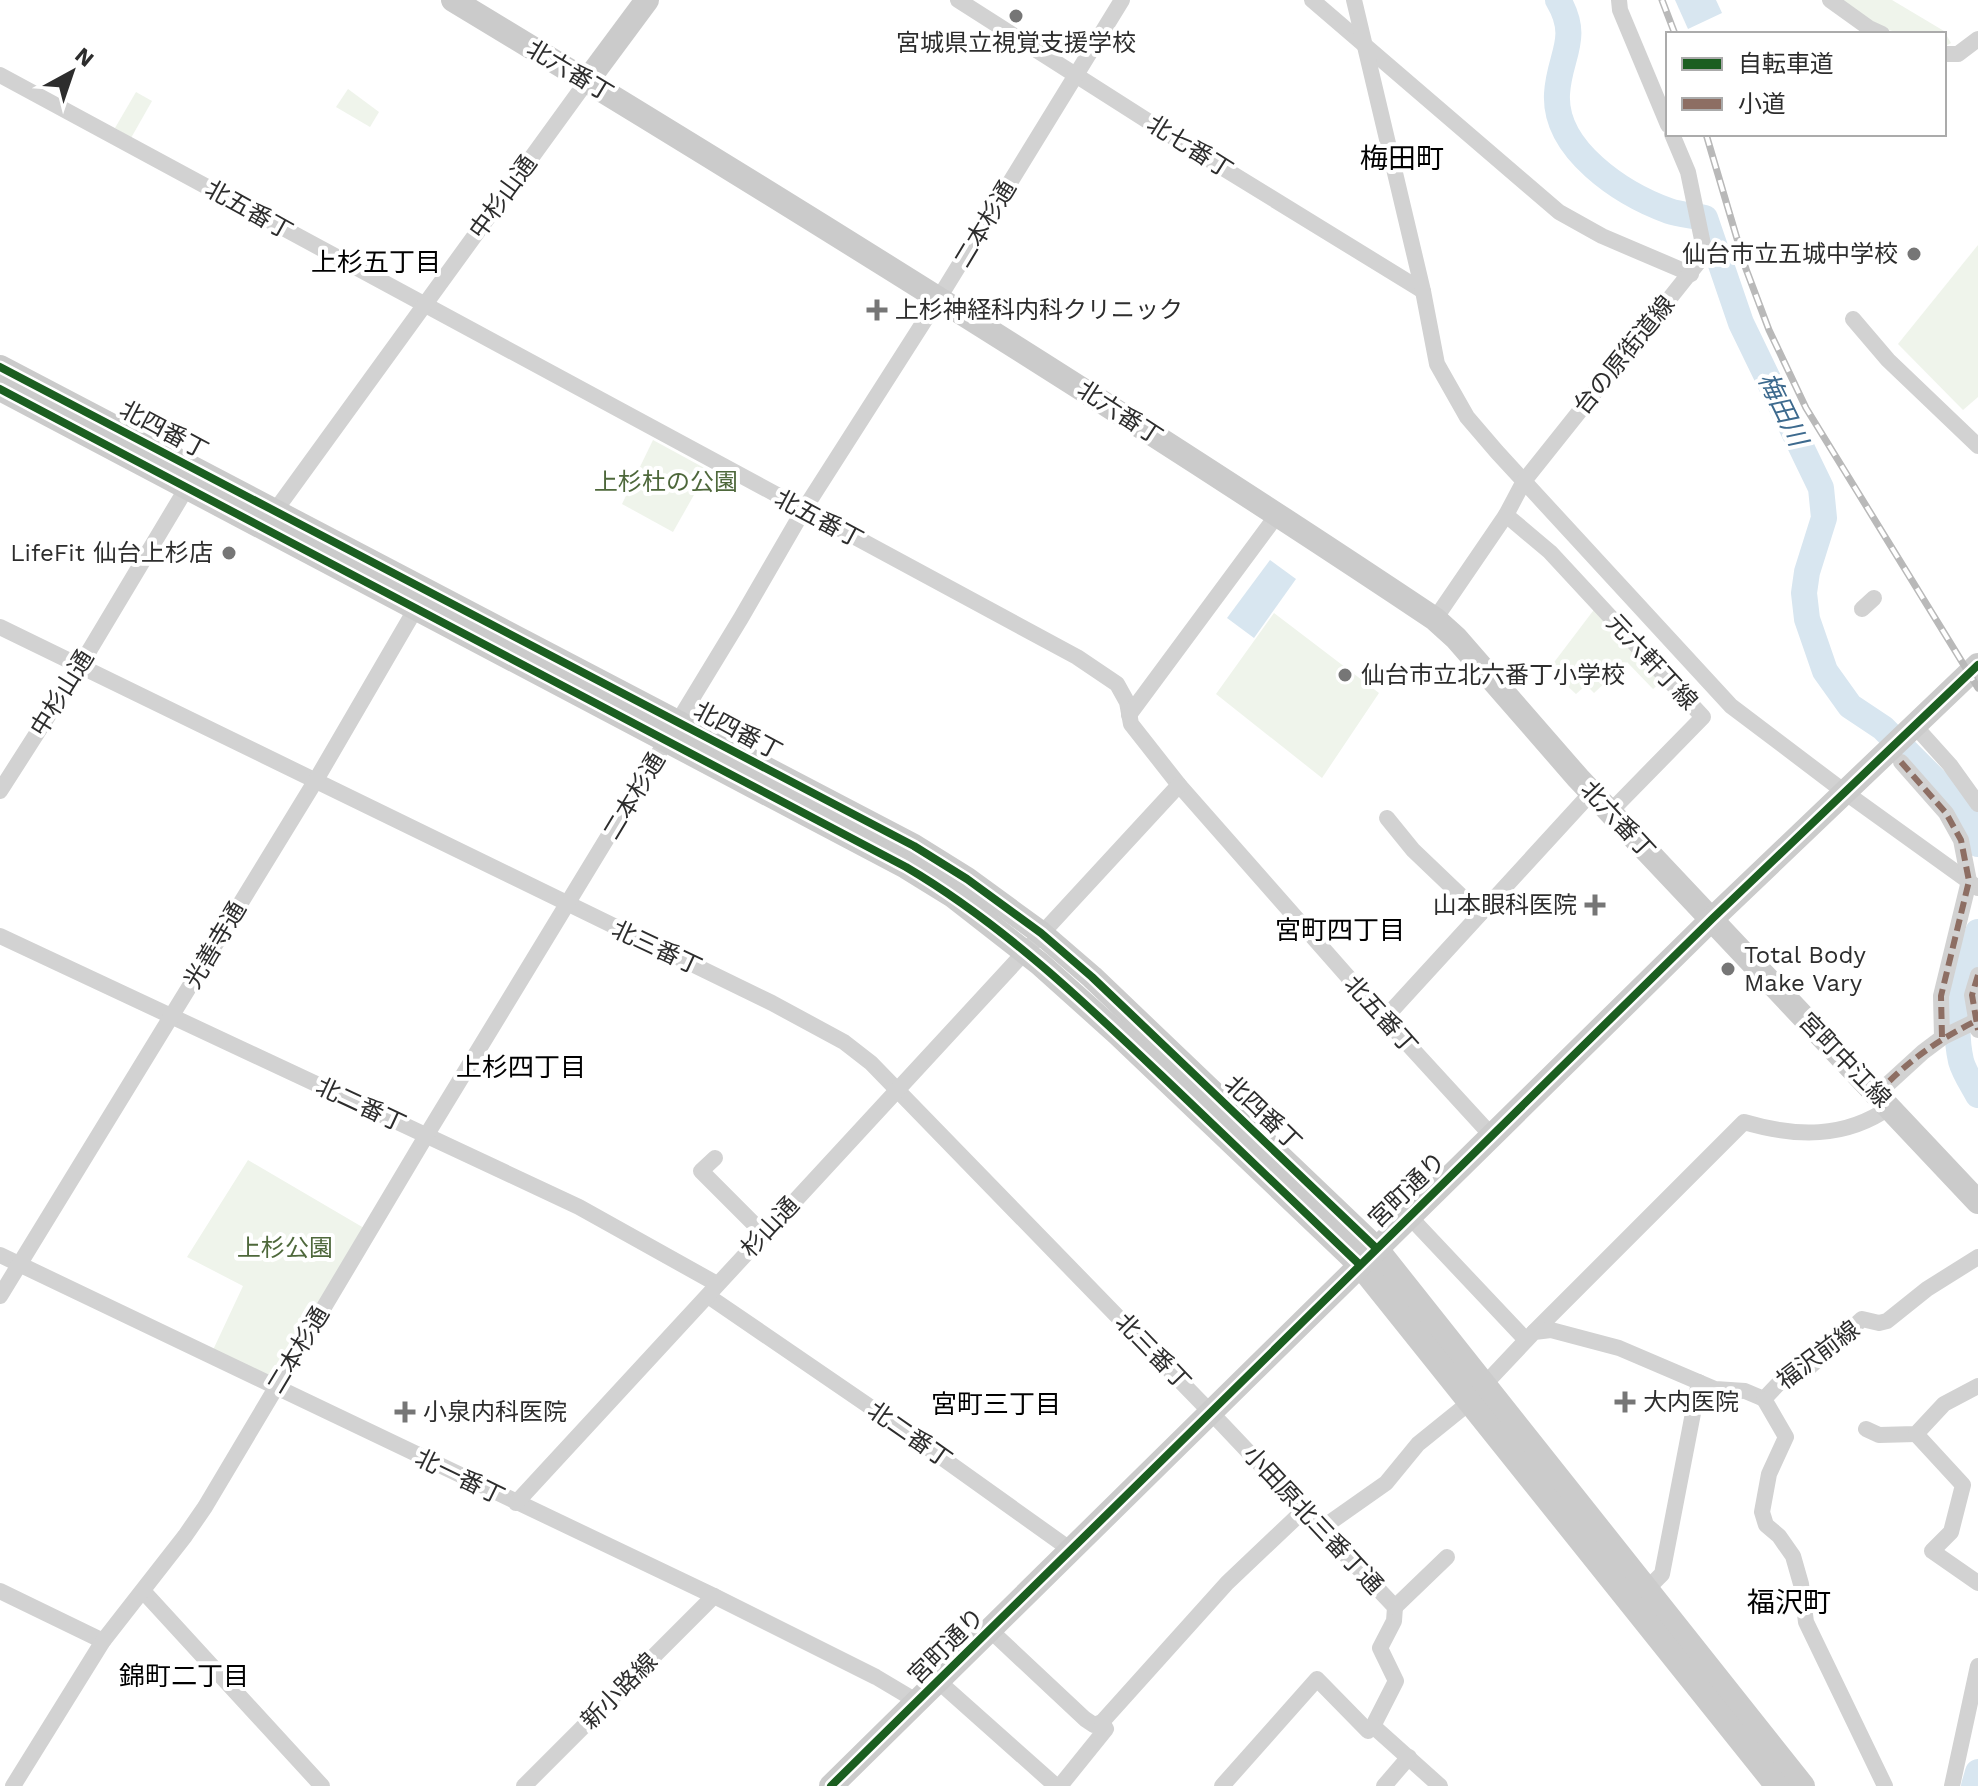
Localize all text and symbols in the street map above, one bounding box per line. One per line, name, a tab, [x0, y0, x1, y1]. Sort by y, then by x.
marker: 宮城県立視覚支援学校	[1007, 7, 1025, 25]
place label: 宮城県立視覚支援学校	[896, 29, 1136, 57]
north arrow	[32, 32, 112, 112]
legend	[1666, 32, 1946, 136]
street label: 北六番丁	[522, 34, 618, 108]
text: N	[70, 42, 99, 72]
text: 自転車道	[1738, 50, 1834, 78]
text: 小道	[1738, 90, 1786, 118]
street label: 北七番丁	[1142, 110, 1238, 184]
district label: 梅田町	[1360, 142, 1444, 175]
street label: 中杉山通	[463, 150, 543, 244]
street label: 北五番丁	[200, 174, 298, 246]
street label: 二本杉通	[948, 176, 1022, 272]
place label: 仙台市立五城中学校	[1682, 240, 1898, 268]
marker: 仙台市立五城中学校	[1905, 245, 1923, 263]
district label: 上杉五丁目	[311, 247, 441, 277]
street label: 台の原街道線	[1568, 290, 1680, 420]
place label: 上杉神経科内科クリニック	[895, 296, 1183, 324]
marker: 上杉神経科内科クリニック	[866, 299, 888, 321]
water label: 梅田川	[1752, 367, 1815, 453]
street label: 北六番丁	[1072, 375, 1168, 451]
street label: 北四番丁	[115, 395, 213, 465]
park label: 上杉杜の公園	[594, 468, 738, 496]
street label: 北五番丁	[770, 484, 868, 554]
place label: LifeFit 仙台上杉店	[10, 539, 213, 567]
marker: LifeFit 仙台上杉店	[220, 544, 238, 562]
street label: 元六軒丁線	[1601, 609, 1703, 715]
street label: 中杉山通	[25, 645, 99, 741]
place label: 仙台市立北六番丁小学校	[1361, 661, 1625, 689]
marker: 仙台市立北六番丁小学校	[1336, 666, 1354, 684]
street label: 北四番丁	[689, 696, 787, 766]
street label: 二本杉通	[597, 748, 671, 844]
street label: 北六番丁	[1575, 775, 1661, 865]
place label: 山本眼科医院	[1433, 891, 1577, 919]
marker: 山本眼科医院	[1584, 894, 1606, 916]
street label: 光善寺通	[178, 897, 252, 993]
street label: 北三番丁	[608, 915, 706, 981]
district label: 宮町四丁目	[1275, 915, 1405, 945]
place label: Total Body Make Vary	[1744, 941, 1866, 997]
marker: Total Body Make Vary	[1719, 960, 1737, 978]
street label: 北五番丁	[1338, 970, 1424, 1060]
street label: 宮町中江線	[1793, 1007, 1897, 1113]
district label: 上杉四丁目	[456, 1052, 586, 1082]
street label: 北四番丁	[1219, 1070, 1307, 1156]
street label: 北二番丁	[312, 1072, 410, 1138]
street label: 宮町通り	[1363, 1147, 1451, 1233]
street label: 杉山通	[735, 1191, 805, 1263]
park label: 上杉公園	[237, 1234, 333, 1262]
street label: 二本杉通	[261, 1302, 335, 1398]
street label: 北三番丁	[1110, 1308, 1196, 1396]
street label: 福沢前線	[1771, 1315, 1865, 1395]
place label: 大内医院	[1643, 1388, 1739, 1416]
district label: 宮町三丁目	[931, 1389, 1061, 1419]
marker: 大内医院	[1614, 1391, 1636, 1413]
street label: 北二番丁	[863, 1396, 957, 1474]
place label: 小泉内科医院	[423, 1398, 567, 1426]
marker: 小泉内科医院	[394, 1401, 416, 1423]
street label: 小田原北三番丁通	[1237, 1440, 1389, 1600]
street label: 北一番丁	[411, 1443, 509, 1511]
district label: 福沢町	[1747, 1586, 1831, 1619]
street label: 宮町通り	[902, 1602, 990, 1690]
street label: 新小路線	[575, 1647, 663, 1735]
district label: 錦町二丁目	[119, 1661, 249, 1691]

